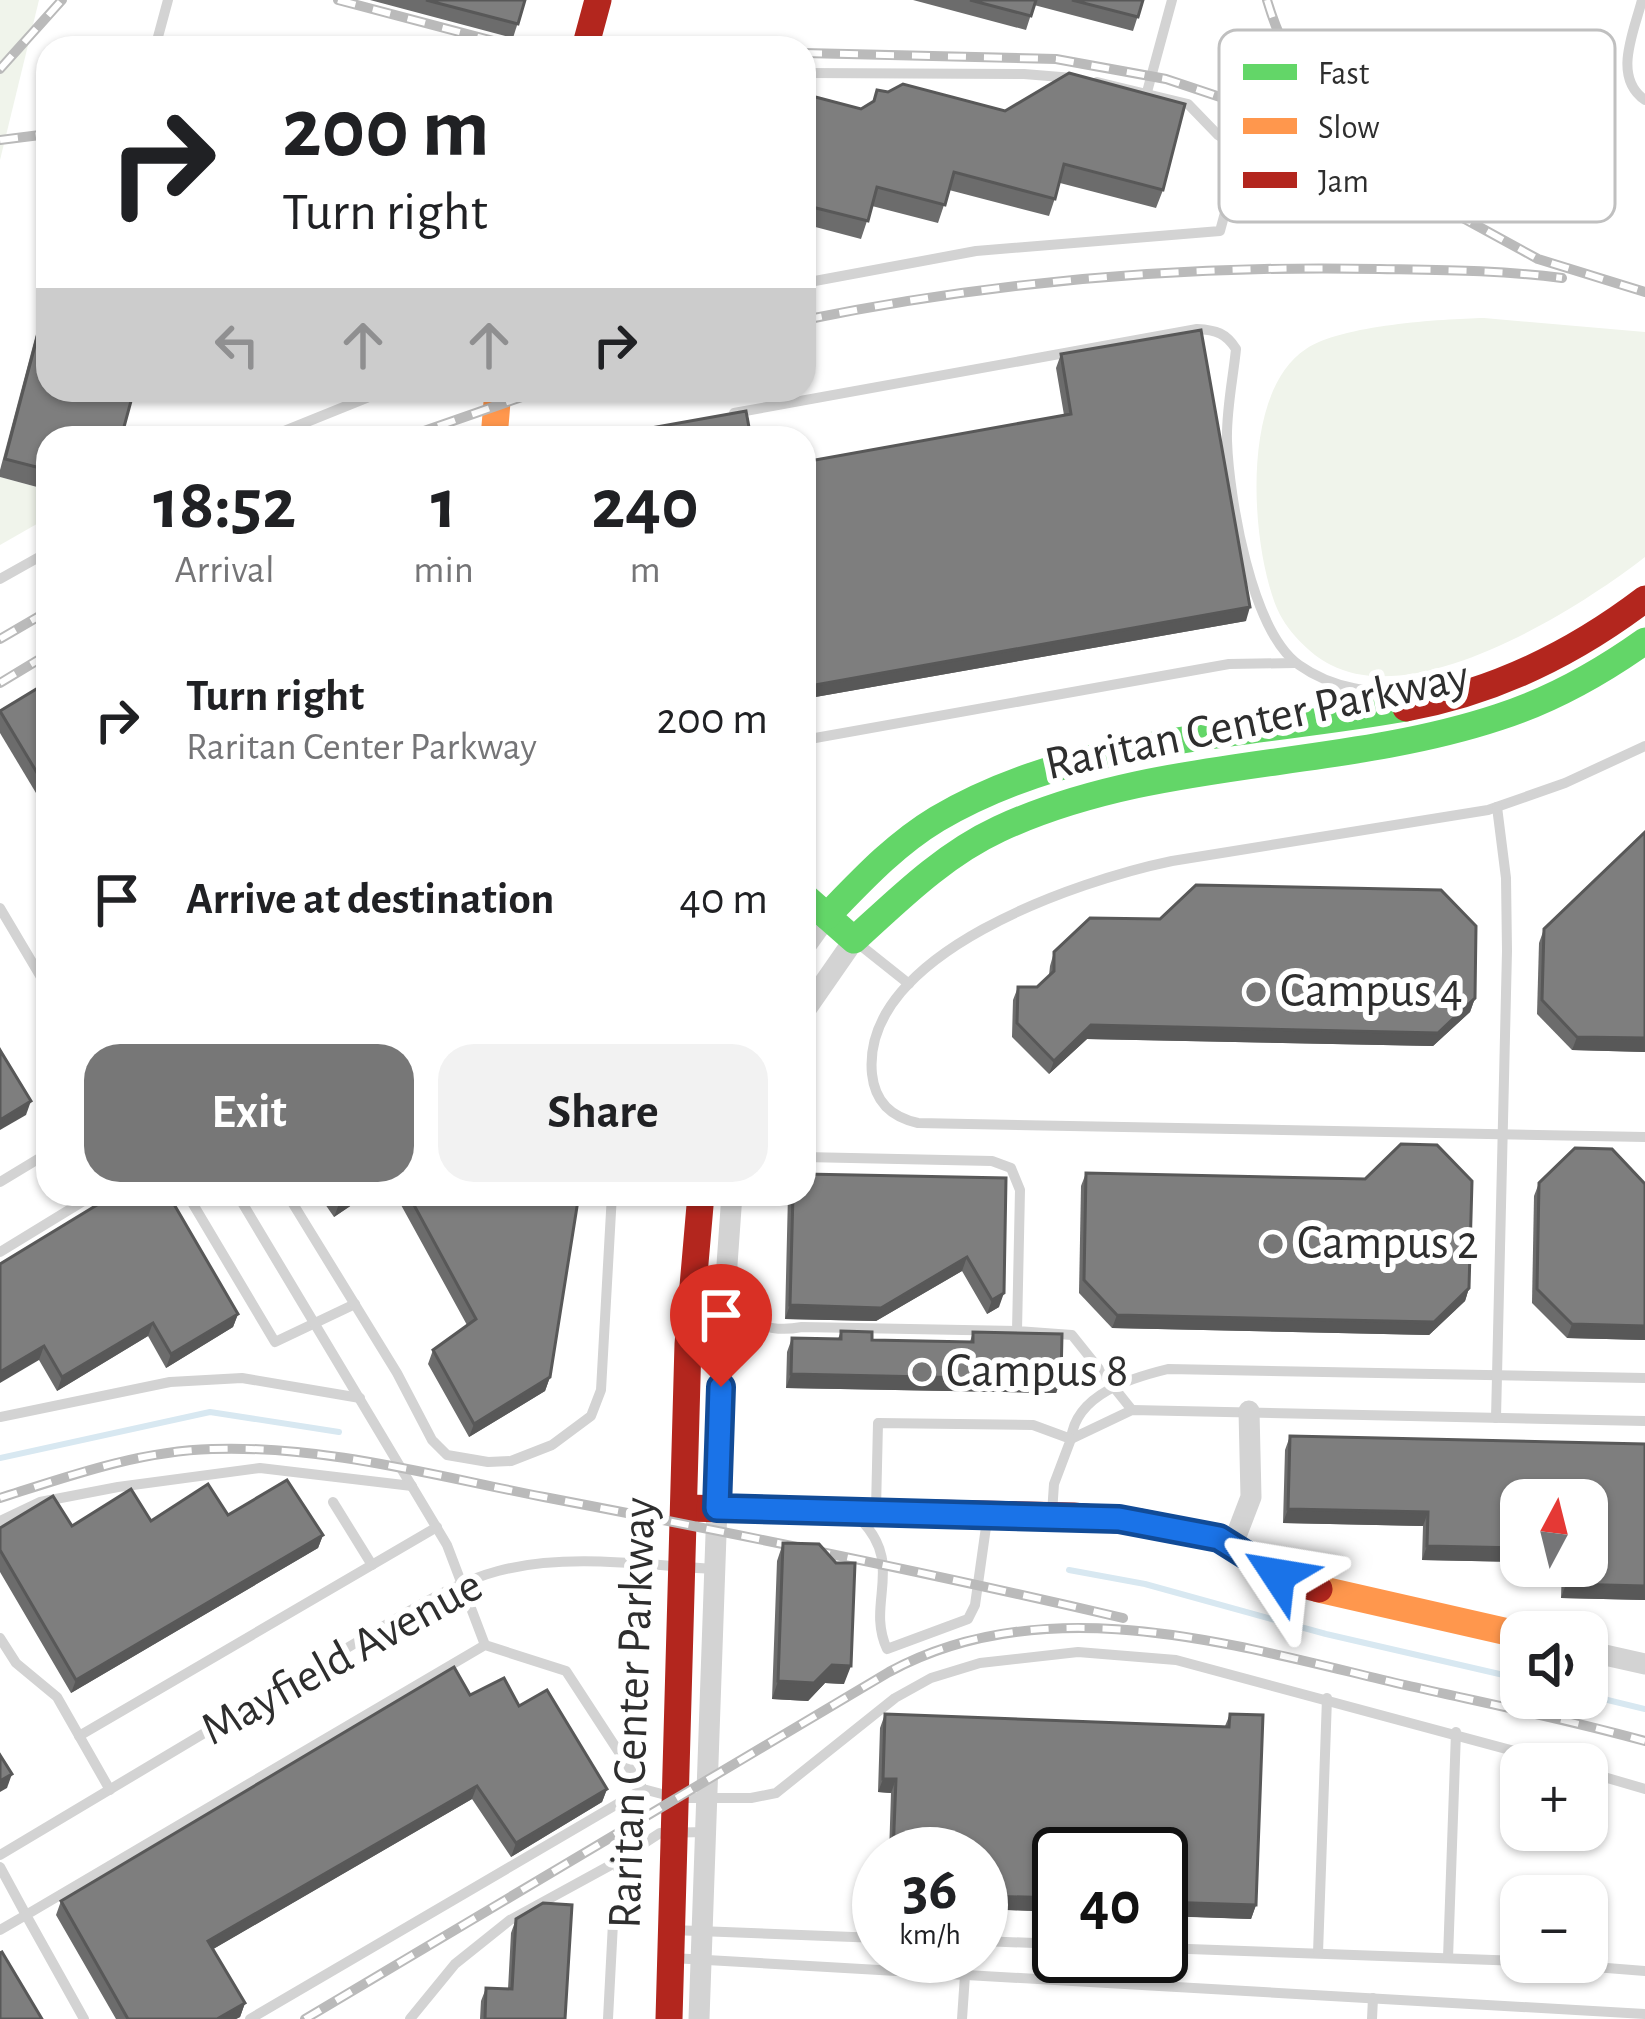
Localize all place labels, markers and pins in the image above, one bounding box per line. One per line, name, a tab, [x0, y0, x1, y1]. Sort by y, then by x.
place label: Campus 4	[1280, 968, 1463, 1016]
marker: Campus 4	[1243, 979, 1269, 1005]
place label: Campus 2	[1297, 1220, 1479, 1268]
marker: Campus 2	[1260, 1231, 1286, 1257]
pin	[670, 1264, 772, 1387]
place label: Campus 8	[946, 1348, 1128, 1396]
marker: Campus 8	[909, 1359, 935, 1385]

